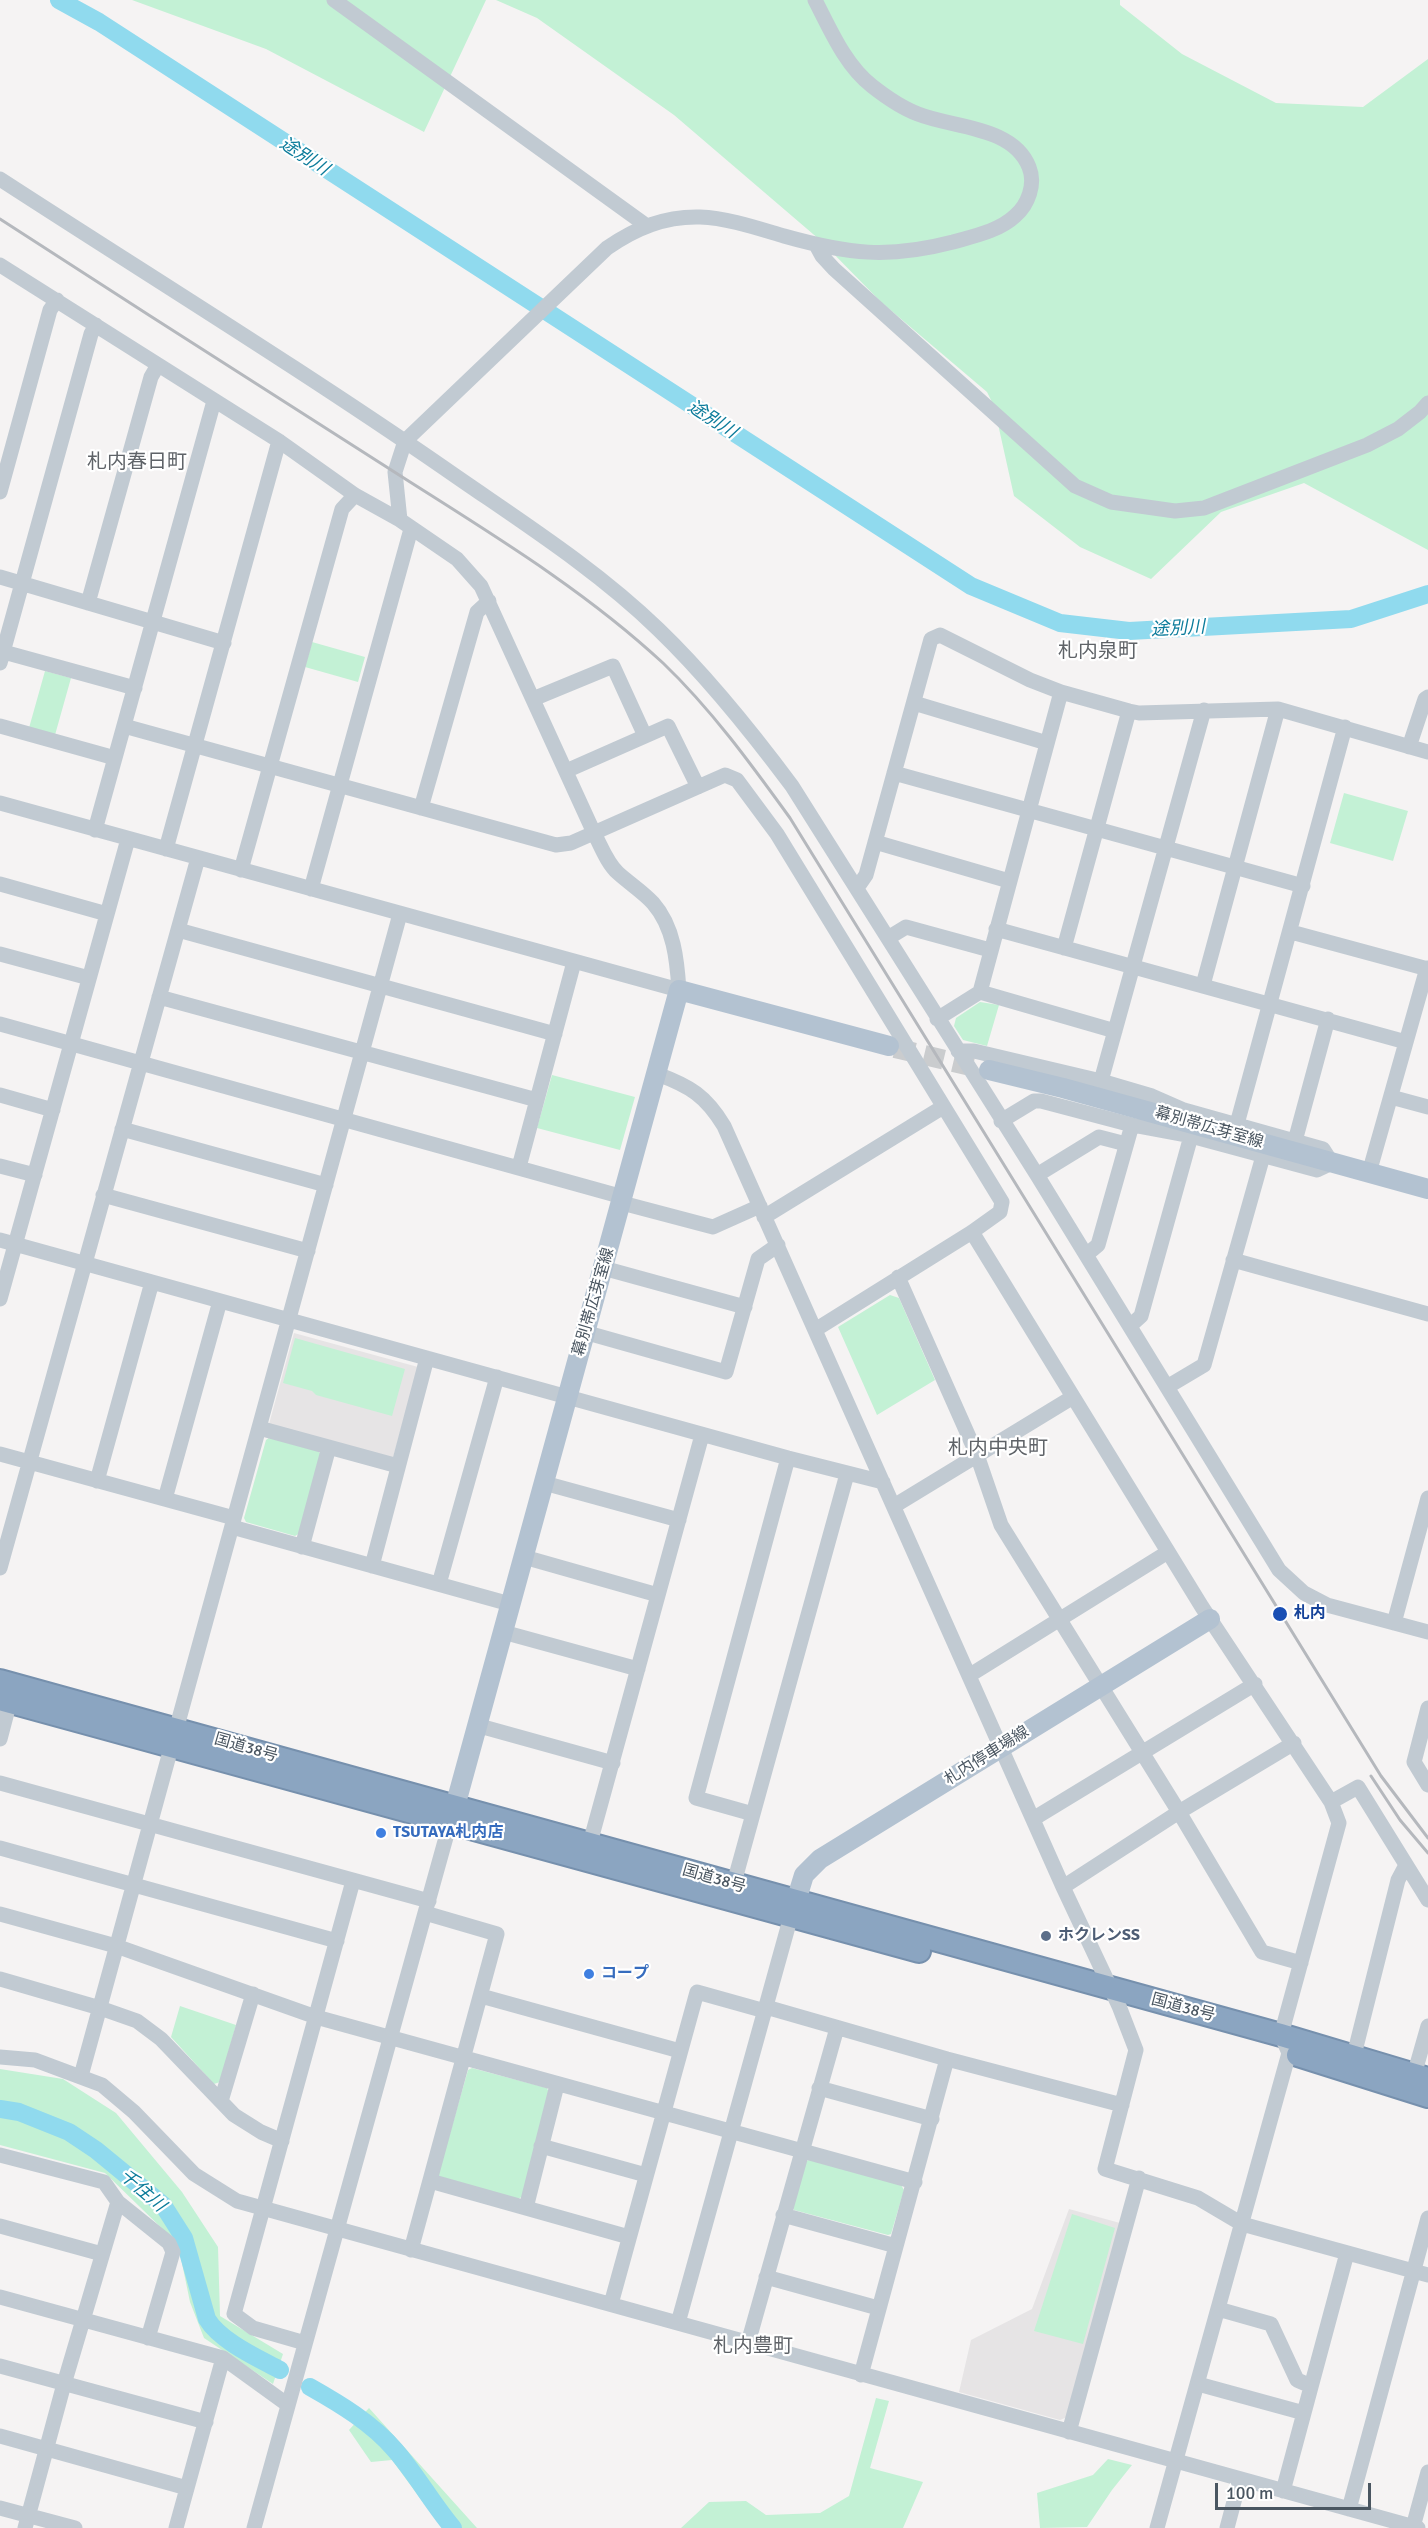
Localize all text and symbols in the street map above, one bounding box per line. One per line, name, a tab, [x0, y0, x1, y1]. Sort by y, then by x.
water label: 途別川	[275, 133, 333, 181]
water label: 途別川	[683, 396, 741, 444]
district label: 札内春日町	[87, 451, 187, 475]
water label: 途別川	[1150, 617, 1206, 641]
district label: 札内泉町	[1058, 640, 1138, 664]
street label: 幕別帯広芽室線	[1153, 1103, 1265, 1153]
street label: 幕別帯広芽室線	[569, 1246, 619, 1358]
district label: 札内中央町	[948, 1437, 1048, 1461]
place label: 札内	[1294, 1604, 1326, 1624]
marker: 札内	[1271, 1605, 1289, 1623]
street label: 札内停車場線	[941, 1722, 1033, 1790]
street label: 国道38号	[212, 1730, 280, 1766]
place label: TSUTAYA札内店	[393, 1823, 503, 1843]
marker: TSUTAYA札内店	[374, 1826, 388, 1840]
street label: 国道38号	[680, 1861, 748, 1897]
place label: ホクレンSS	[1058, 1926, 1140, 1946]
marker: ホクレンSS	[1039, 1929, 1053, 1943]
place label: コープ	[601, 1964, 649, 1984]
marker: コープ	[582, 1967, 596, 1981]
street label: 国道38号	[1149, 1990, 1217, 2026]
water label: 千住川	[115, 2165, 169, 2217]
district label: 札内豊町	[713, 2335, 793, 2359]
scale bar	[1218, 2471, 1374, 2509]
text: 100 m	[1226, 2482, 1273, 2504]

